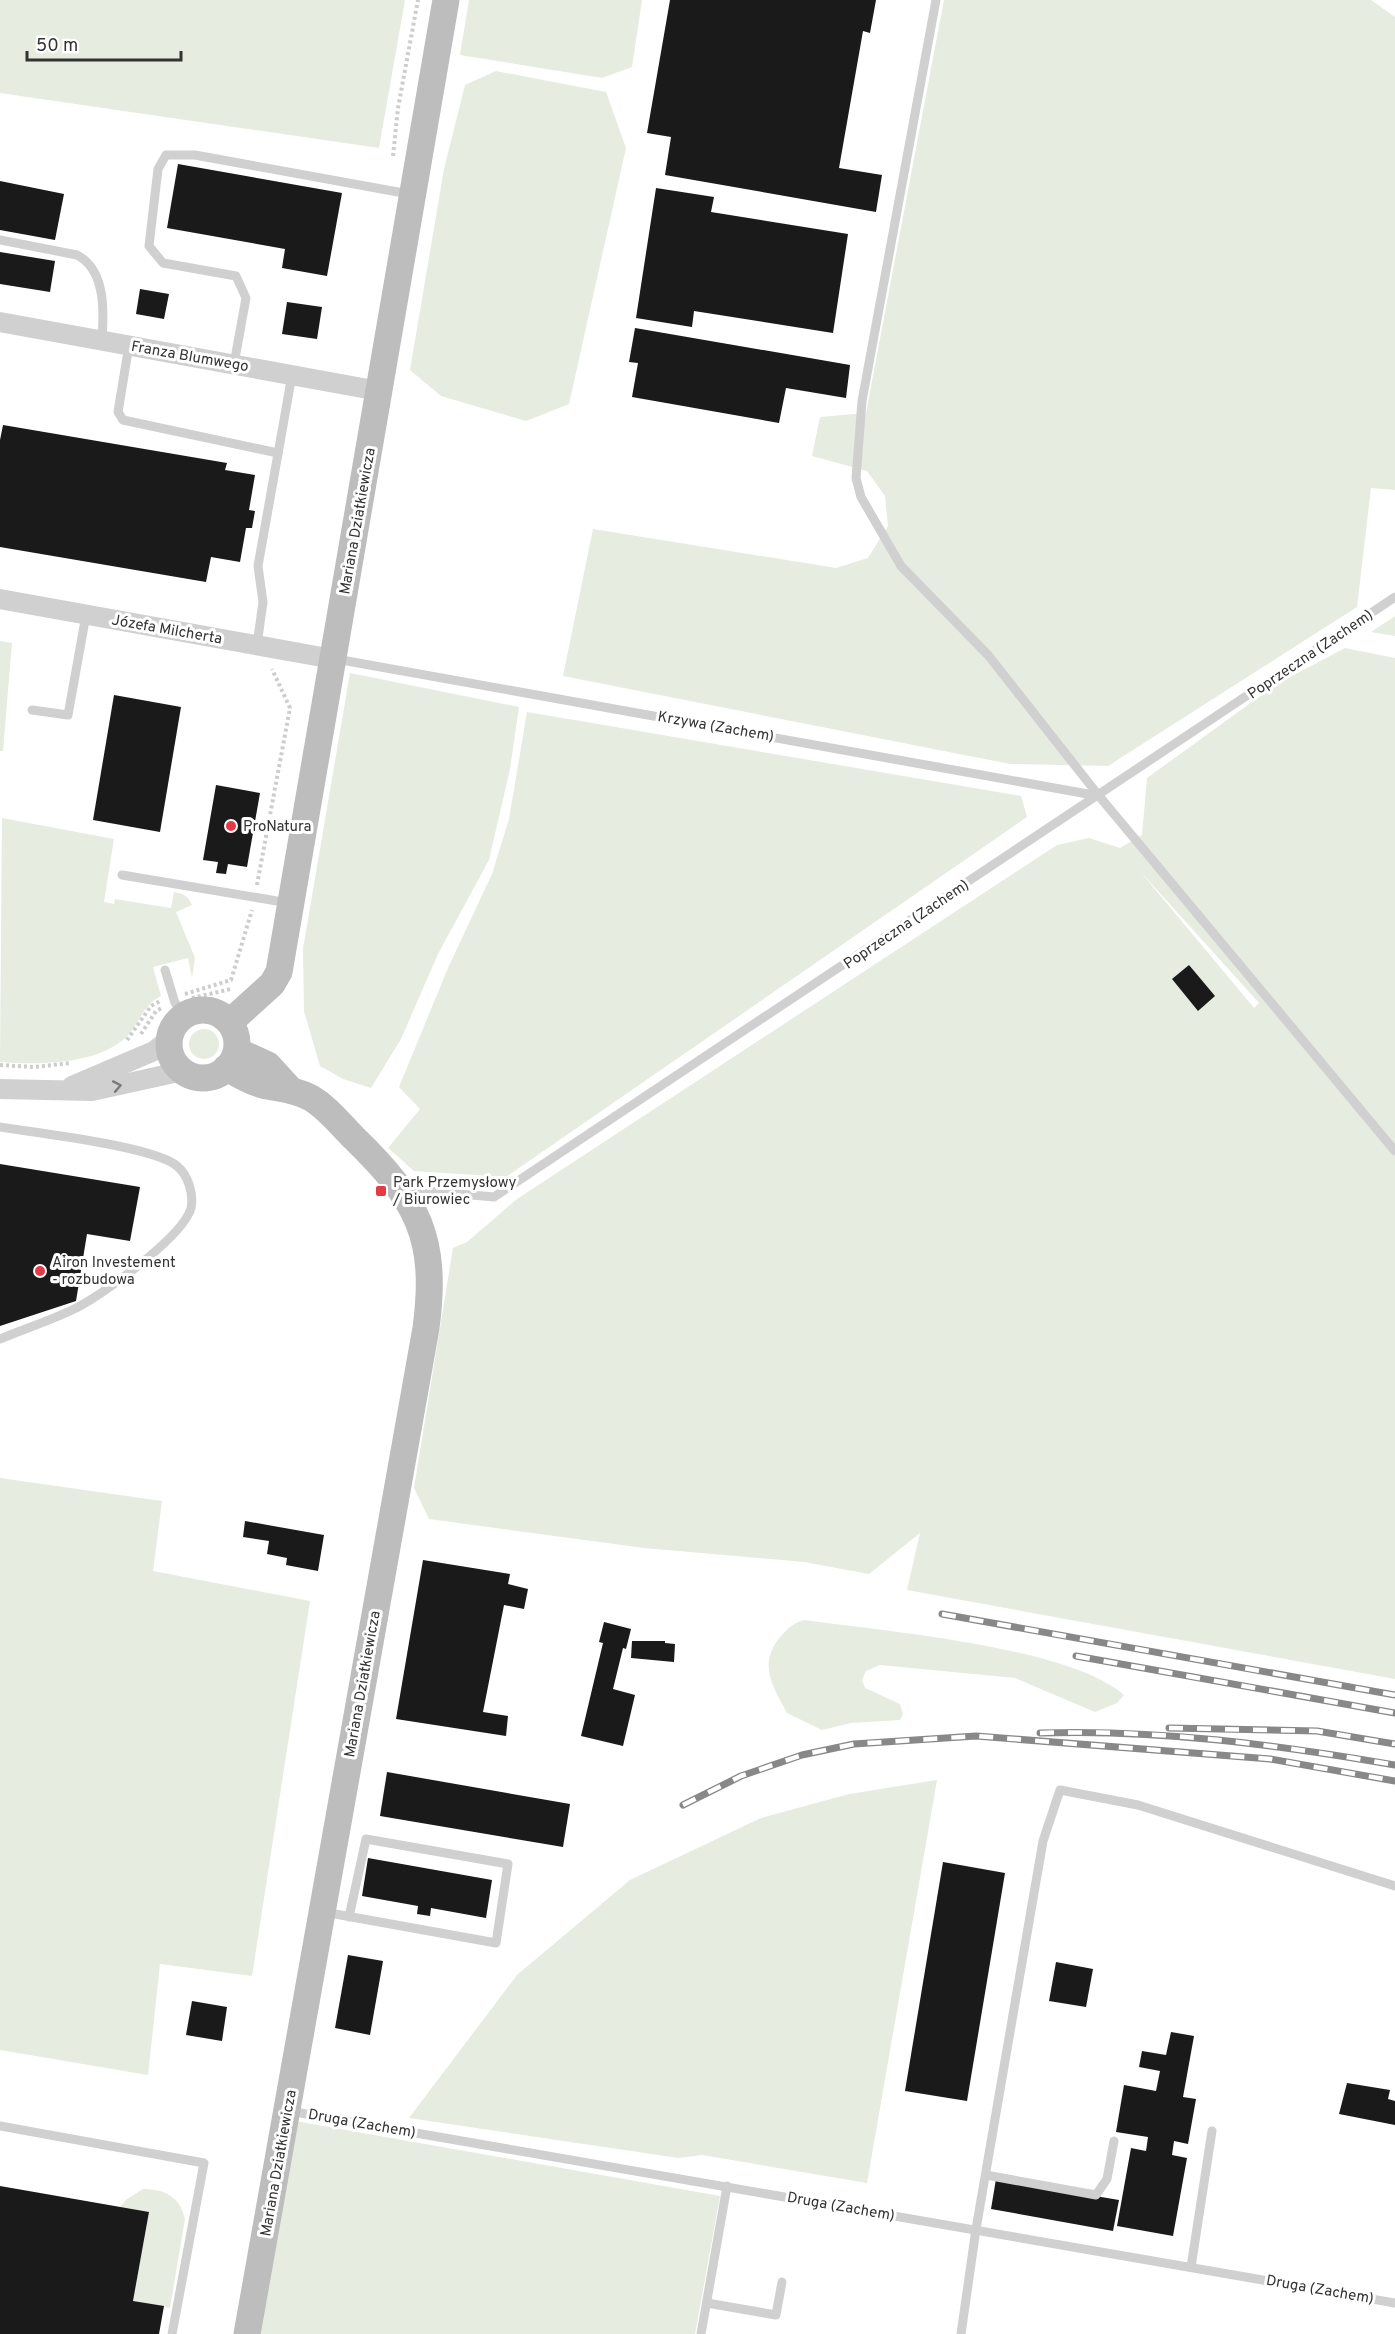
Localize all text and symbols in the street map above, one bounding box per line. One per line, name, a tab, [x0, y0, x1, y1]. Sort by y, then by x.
scale bar	[27, 24, 182, 62]
text: 50 m	[36, 35, 78, 58]
street label: Franza Blumwego	[130, 338, 250, 377]
street label: Mariana Dziatkiewicza	[336, 446, 381, 596]
street label: Poprzeczna (Zachem)	[1244, 606, 1377, 704]
street label: Józefa Milcherta	[110, 611, 223, 650]
street label: Krzywa (Zachem)	[656, 708, 775, 747]
place label: ProNatura	[243, 818, 311, 837]
marker: ProNatura	[224, 819, 238, 833]
street label: Poprzeczna (Zachem)	[840, 876, 973, 974]
one-way arrow	[112, 1080, 122, 1093]
place label: Park Przemysłowy / Biurowiec	[392, 1174, 516, 1210]
marker: Park Przemysłowy / Biurowiec	[374, 1184, 388, 1198]
place label: Airon Investement - rozbudowa	[52, 1254, 176, 1290]
marker: Airon Investement - rozbudowa	[33, 1264, 47, 1278]
street label: Mariana Dziatkiewicza	[341, 1609, 386, 1759]
street label: Mariana Dziatkiewicza	[257, 2088, 302, 2238]
street label: Druga (Zachem)	[306, 2106, 417, 2143]
street label: Druga (Zachem)	[785, 2189, 896, 2226]
street label: Druga (Zachem)	[1264, 2272, 1375, 2309]

